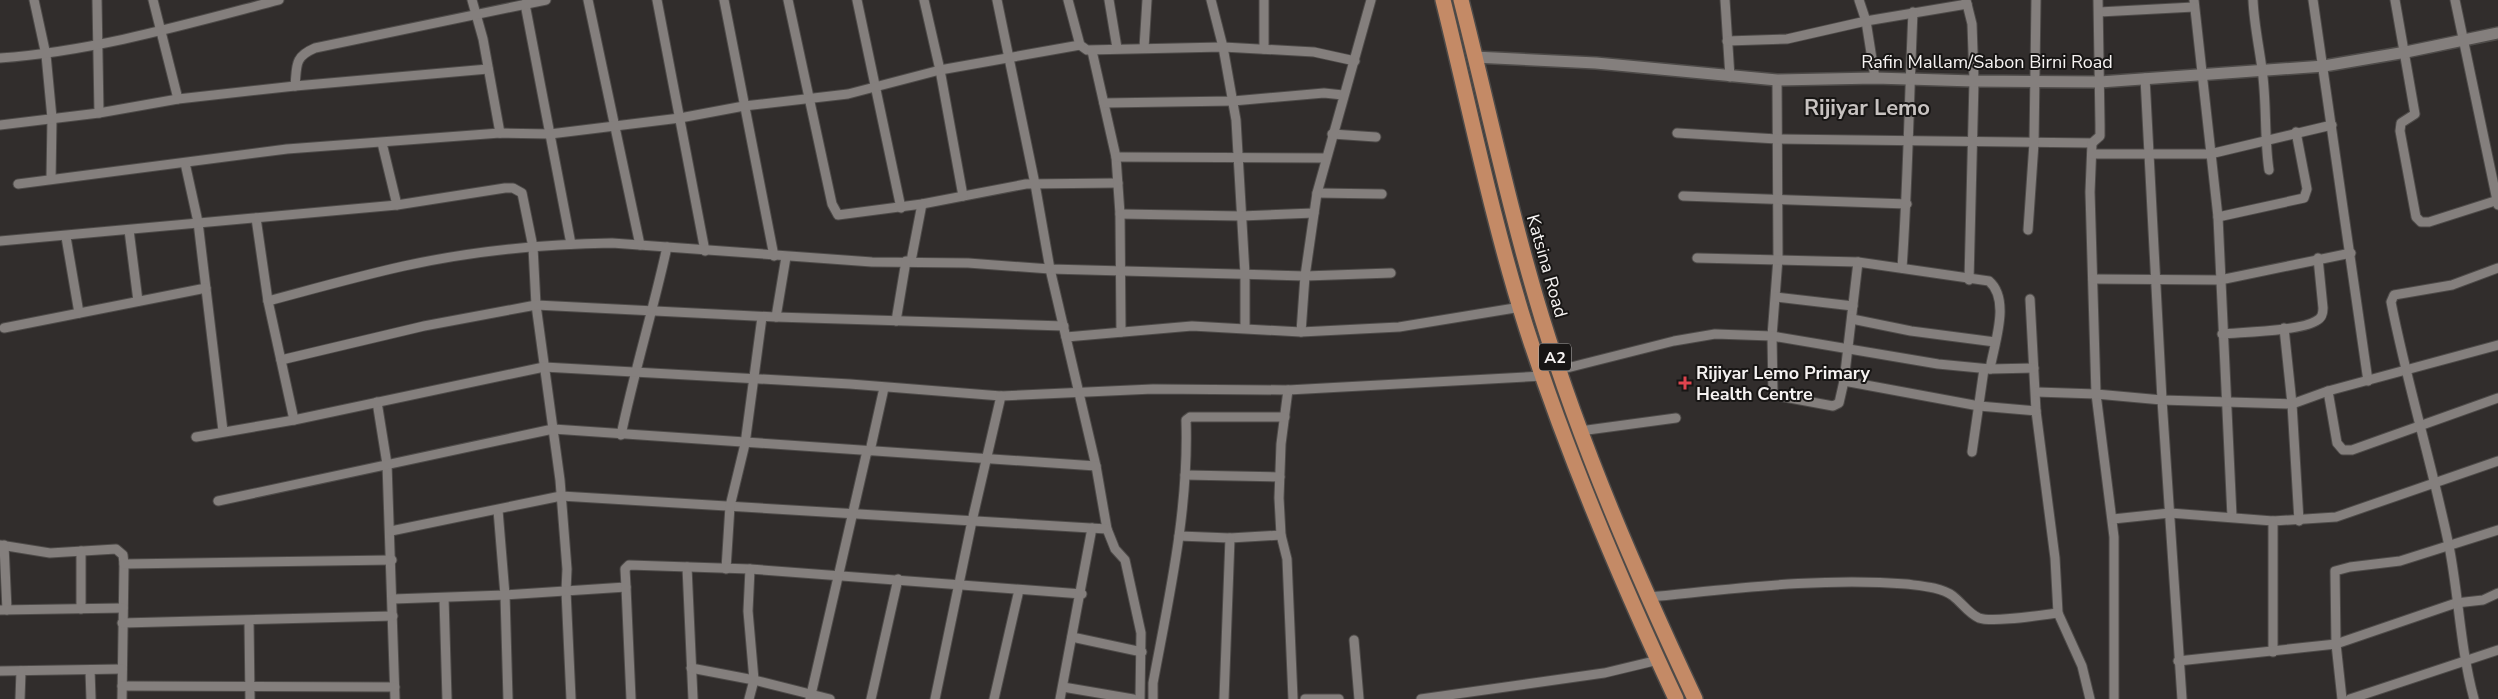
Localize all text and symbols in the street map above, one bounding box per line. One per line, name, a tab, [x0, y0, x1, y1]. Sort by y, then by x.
street label: Rafin Mallam/Sabon Birni Road	[1861, 50, 2113, 74]
district label: Rijiyar Lemo	[1804, 93, 1930, 123]
street label: Katsina Road	[1521, 212, 1573, 320]
road number: A2	[1539, 344, 1571, 371]
place label: Rijiyar Lemo Primary Health Centre	[1696, 361, 1870, 406]
marker: Rijiyar Lemo Primary Health Centre	[1678, 376, 1692, 390]

